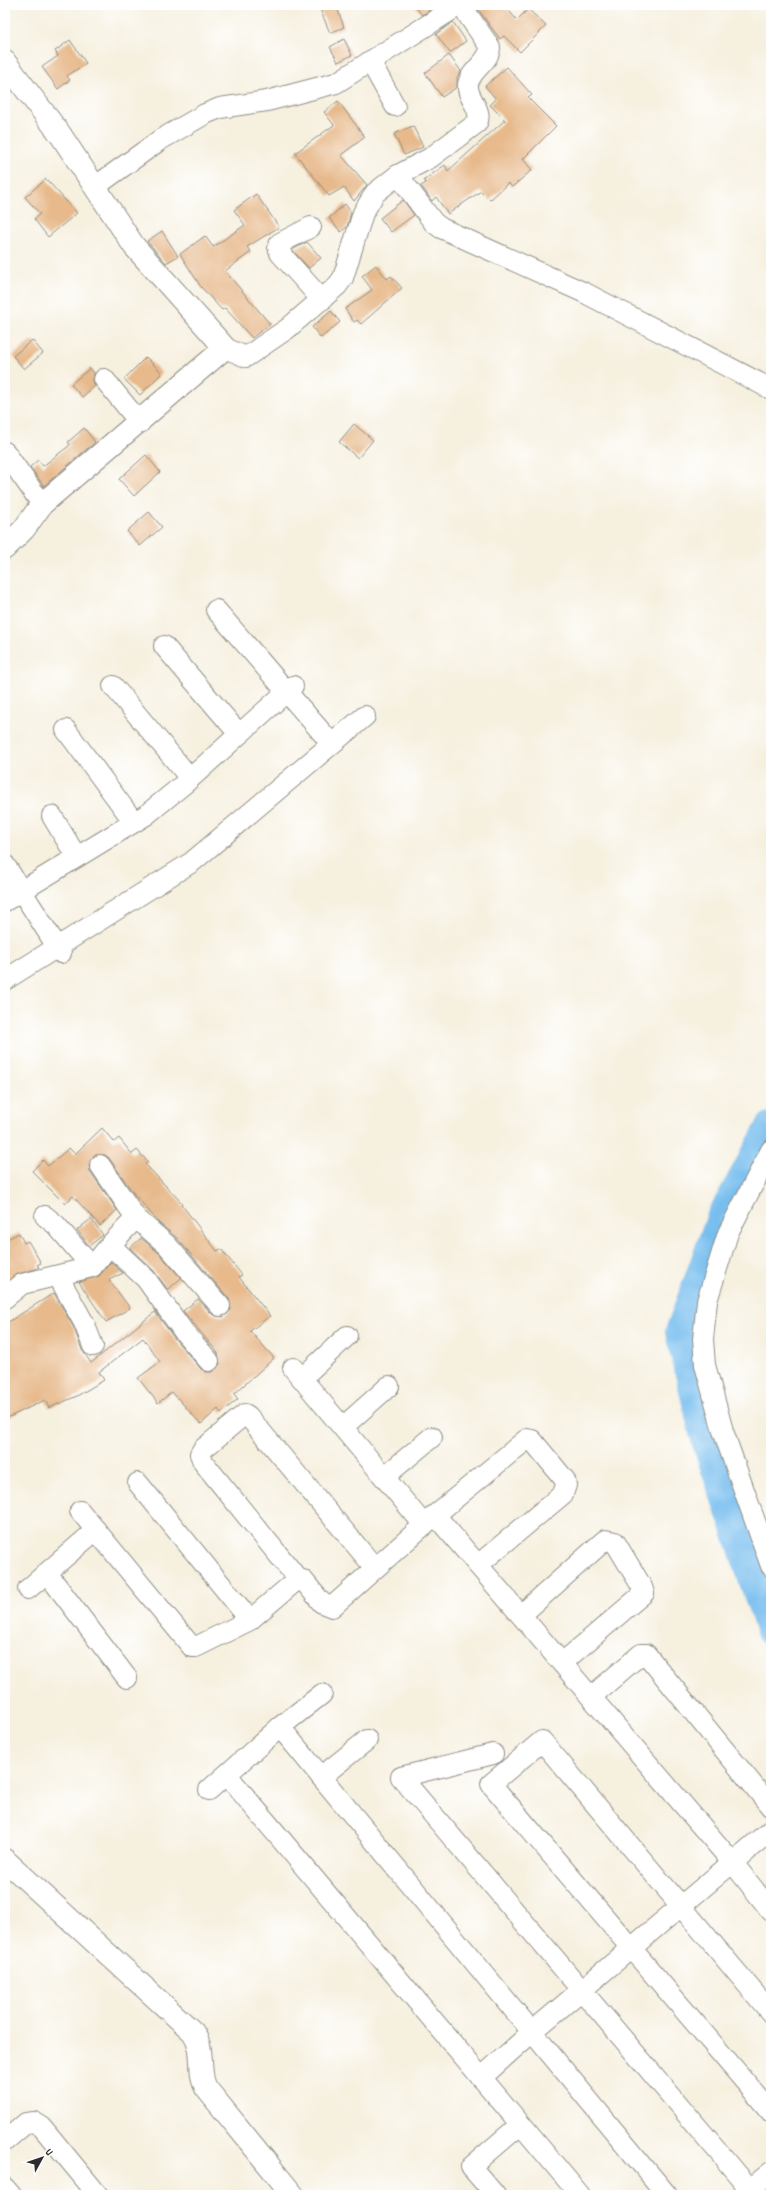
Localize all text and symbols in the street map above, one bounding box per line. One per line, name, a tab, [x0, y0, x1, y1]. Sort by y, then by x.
north arrow	[22, 2138, 62, 2178]
text: U	[40, 2146, 56, 2160]

